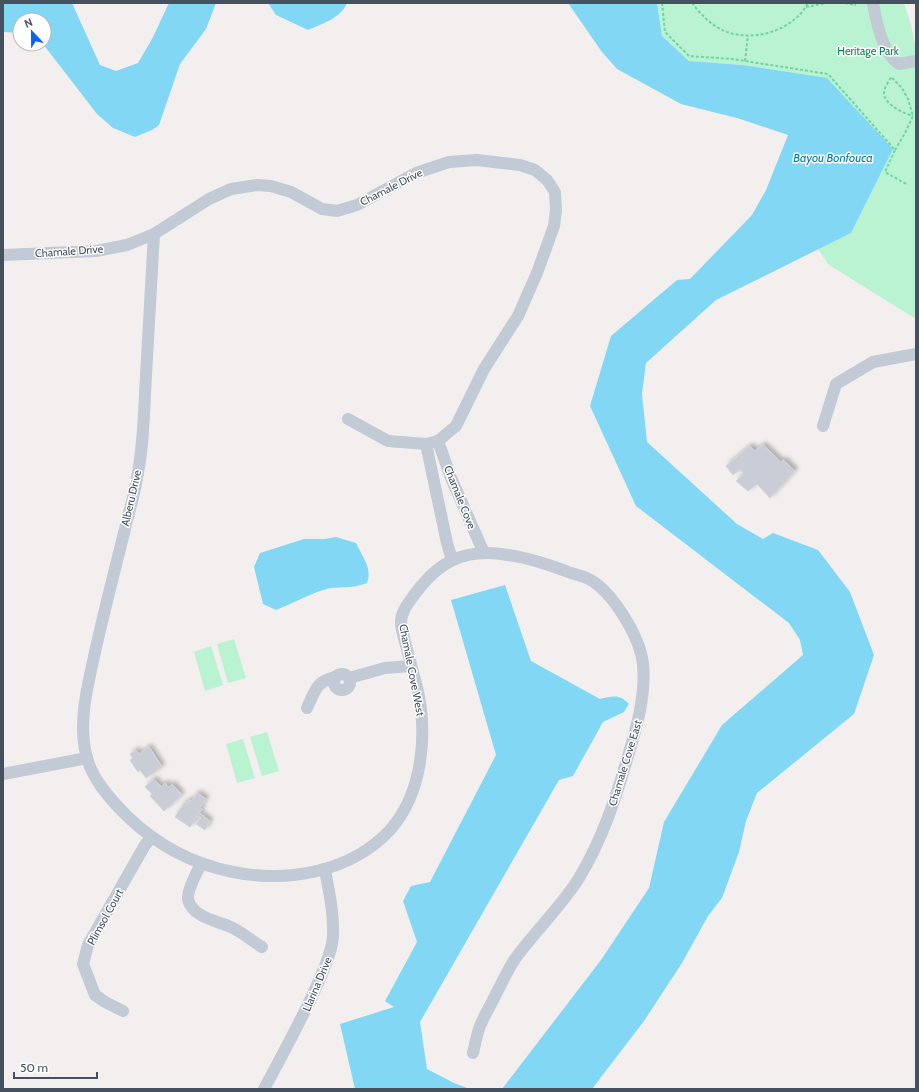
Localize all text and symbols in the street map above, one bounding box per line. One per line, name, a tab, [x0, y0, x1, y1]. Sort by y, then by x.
north arrow	[12, 12, 52, 52]
text: N	[22, 15, 34, 31]
park label: Heritage Park	[837, 44, 899, 58]
water label: Bayou Bonfouca	[793, 150, 873, 165]
street label: Chamale Drive	[357, 165, 425, 209]
street label: Chamale Drive	[34, 242, 104, 260]
street label: Chamale Cove	[441, 463, 479, 531]
street label: Alberu Drive	[118, 468, 144, 528]
street label: Chamale Cove West	[396, 623, 428, 717]
street label: Chamale Cove East	[605, 718, 645, 808]
street label: Plimsol Court	[84, 886, 126, 948]
street label: Llarina Drive	[299, 954, 335, 1013]
scale bar	[14, 1054, 97, 1080]
text: 50 m	[20, 1060, 48, 1075]

